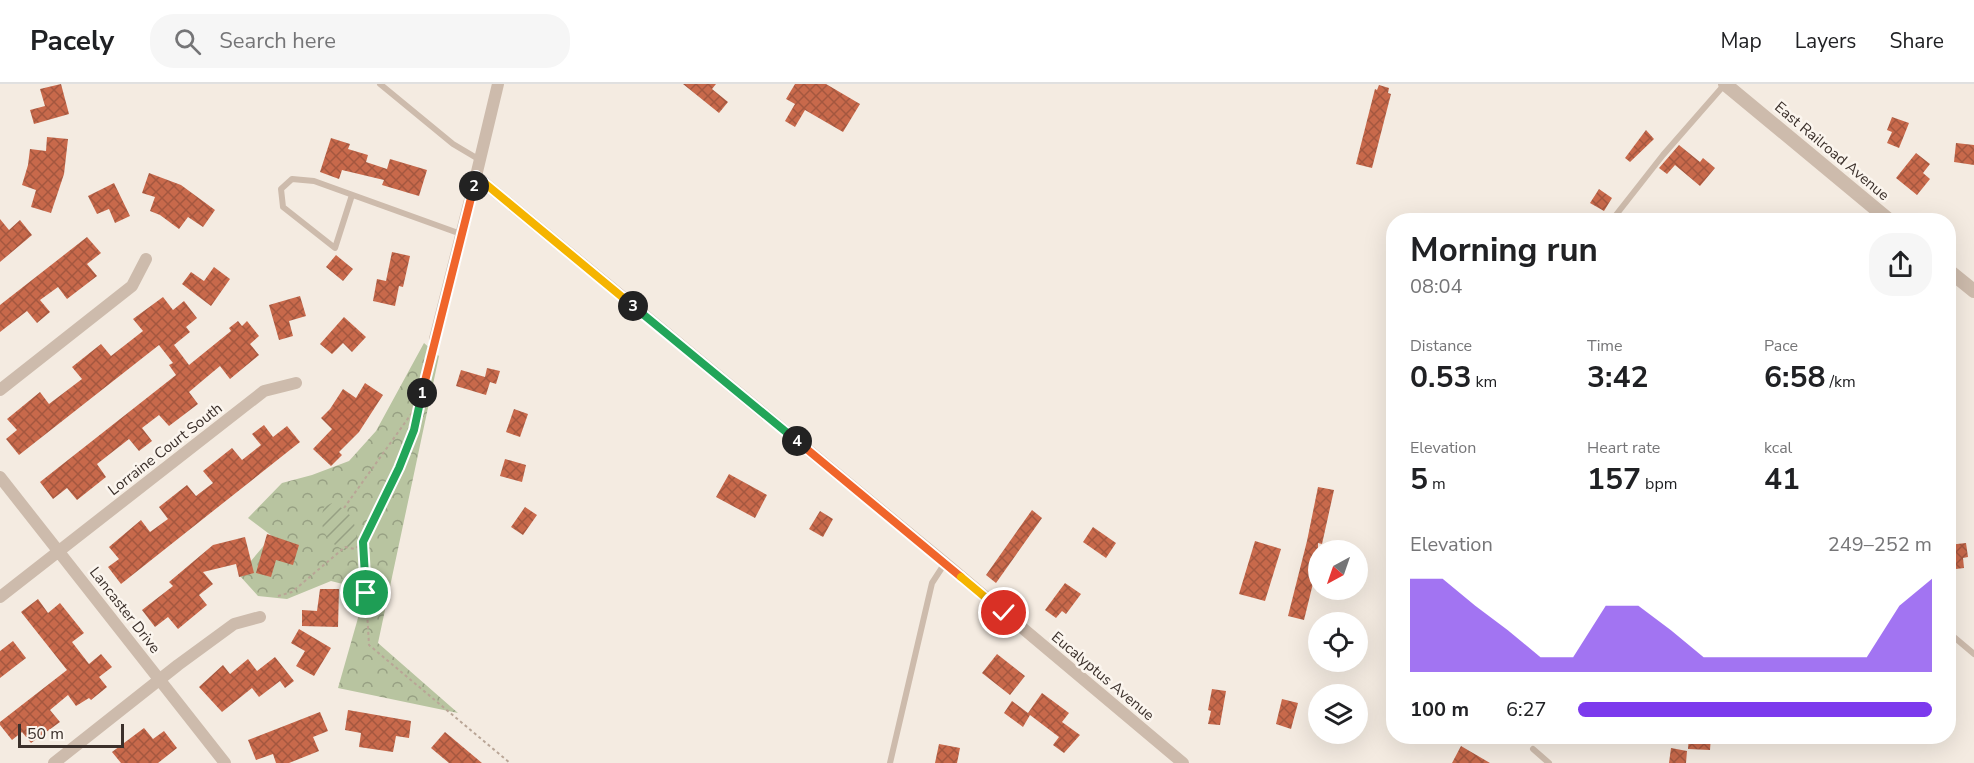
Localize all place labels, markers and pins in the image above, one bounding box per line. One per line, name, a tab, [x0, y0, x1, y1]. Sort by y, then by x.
pin: 2	[459, 171, 489, 201]
pin: 3	[618, 291, 648, 321]
pin: 1	[407, 378, 437, 408]
pin: 4	[782, 426, 812, 456]
pin	[340, 567, 391, 618]
pin	[978, 587, 1029, 638]

